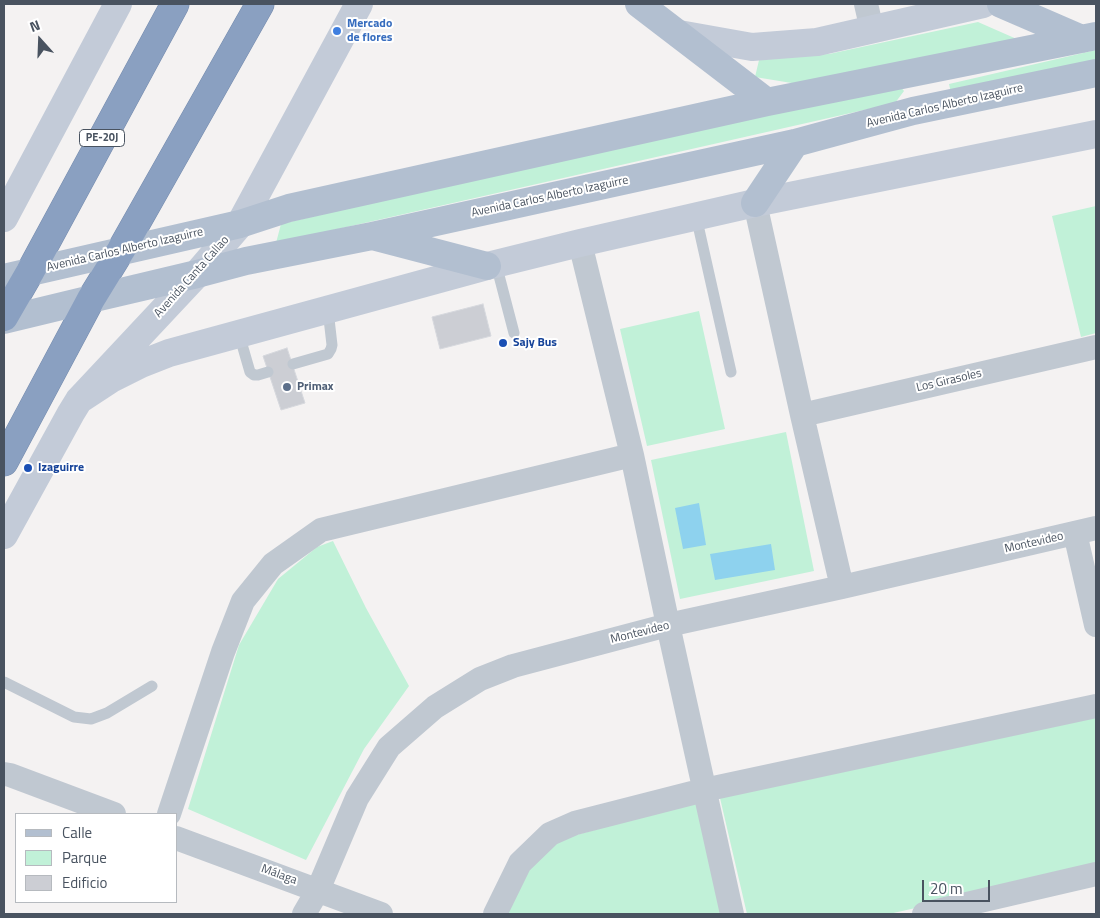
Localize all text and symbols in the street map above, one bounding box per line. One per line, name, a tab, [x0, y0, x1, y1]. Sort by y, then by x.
text: N	[27, 14, 43, 37]
north arrow	[15, 15, 65, 65]
place label: Mercado de flores	[347, 17, 393, 45]
marker: Mercado de flores	[331, 25, 343, 37]
street label: Avenida Carlos Alberto Izaguirre	[865, 81, 1025, 131]
road number: PE-20J	[80, 130, 124, 146]
street label: Avenida Carlos Alberto Izaguirre	[470, 173, 630, 221]
street label: Avenida Carlos Alberto Izaguirre	[45, 225, 205, 275]
street label: Avenida Canta Callao	[152, 233, 232, 321]
place label: Sajy Bus	[513, 336, 557, 350]
marker: Sajy Bus	[497, 337, 509, 349]
street label: Los Girasoles	[915, 366, 983, 396]
place label: Primax	[297, 380, 334, 394]
marker: Primax	[281, 381, 293, 393]
place label: Izaguirre	[38, 461, 84, 475]
marker: Izaguirre	[22, 462, 34, 474]
street label: Montevideo	[1003, 529, 1065, 557]
street label: Montevideo	[609, 619, 671, 647]
legend	[15, 813, 178, 903]
text: Calle	[62, 821, 92, 844]
text: Parque	[62, 846, 107, 869]
street label: Málaga	[259, 862, 299, 888]
scale bar	[925, 870, 992, 902]
text: Edificio	[62, 871, 107, 894]
text: 20 m	[930, 877, 963, 900]

